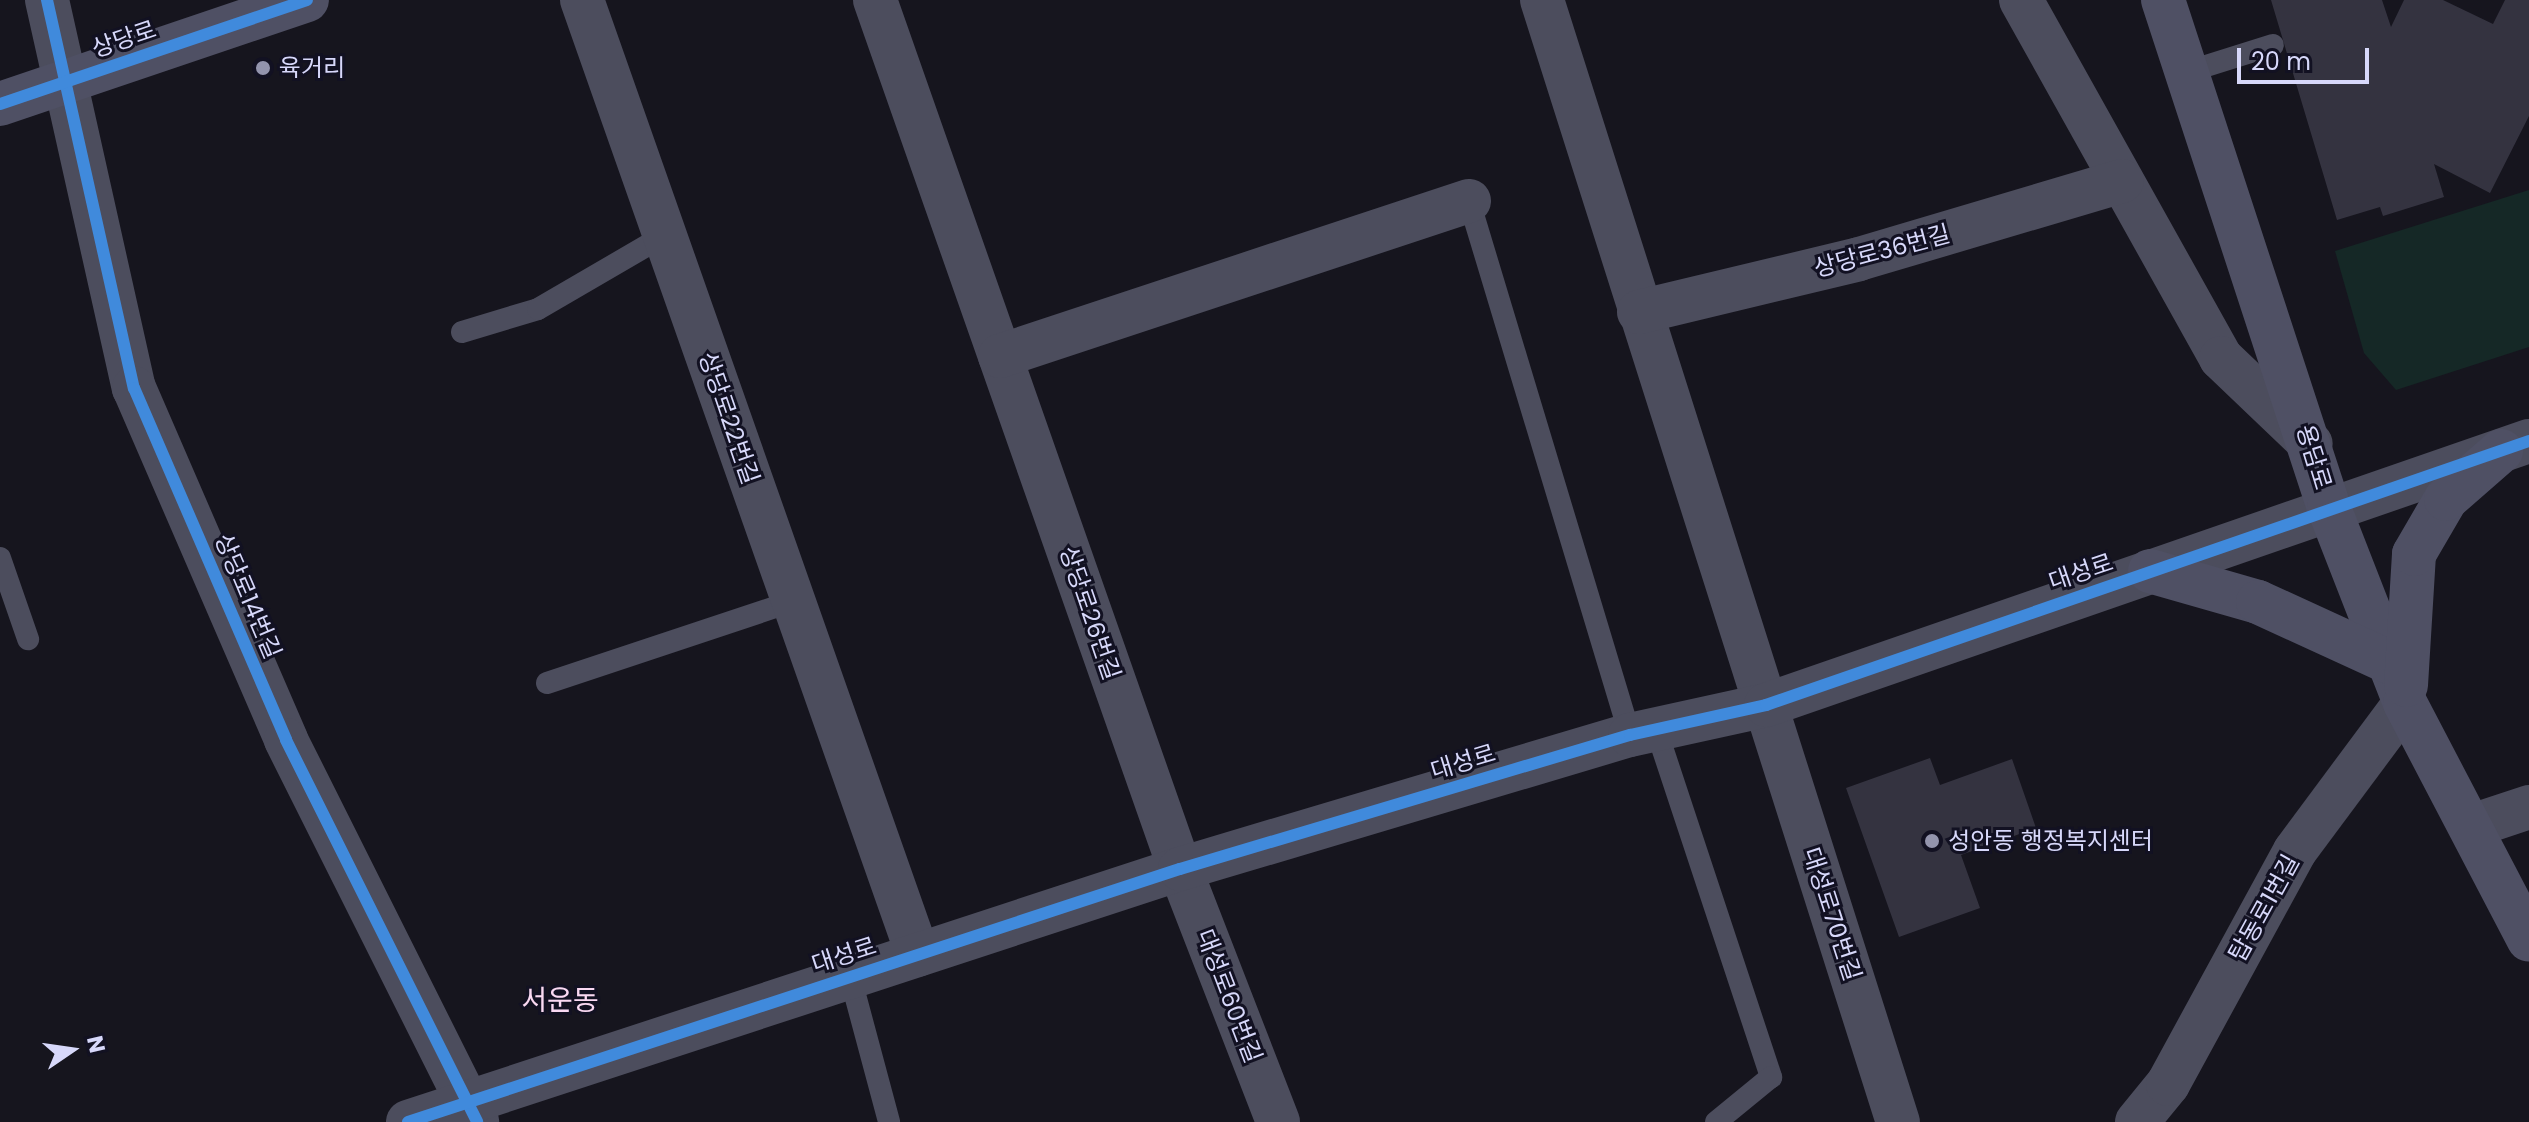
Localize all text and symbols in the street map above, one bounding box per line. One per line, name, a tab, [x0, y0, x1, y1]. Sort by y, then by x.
street label: 상당로	[88, 15, 160, 63]
scale bar	[2241, 32, 2373, 82]
text: 20 m	[2251, 45, 2311, 78]
place label: 육거리	[279, 54, 345, 82]
marker: 육거리	[254, 59, 272, 77]
street label: 상당로36번길	[1811, 219, 1953, 283]
street label: 상당로22번길	[693, 348, 765, 488]
street label: 용담로	[2291, 421, 2337, 493]
street label: 상당로14번길	[209, 529, 287, 663]
street label: 상당로26번길	[1054, 542, 1126, 684]
street label: 대성로	[2045, 548, 2117, 596]
street label: 대성로	[1427, 739, 1499, 785]
place label: 성안동 행정복지센터	[1948, 827, 2153, 855]
marker: 성안동 행정복지센터	[1923, 832, 1941, 850]
street label: 대성로70번길	[1797, 844, 1867, 984]
street label: 탑동로1번길	[2223, 849, 2305, 967]
street label: 대성로60번길	[1190, 925, 1268, 1067]
street label: 대성로	[808, 931, 880, 979]
district label: 서운동	[521, 984, 599, 1018]
north arrow	[32, 1010, 112, 1090]
text: N	[79, 1033, 113, 1056]

